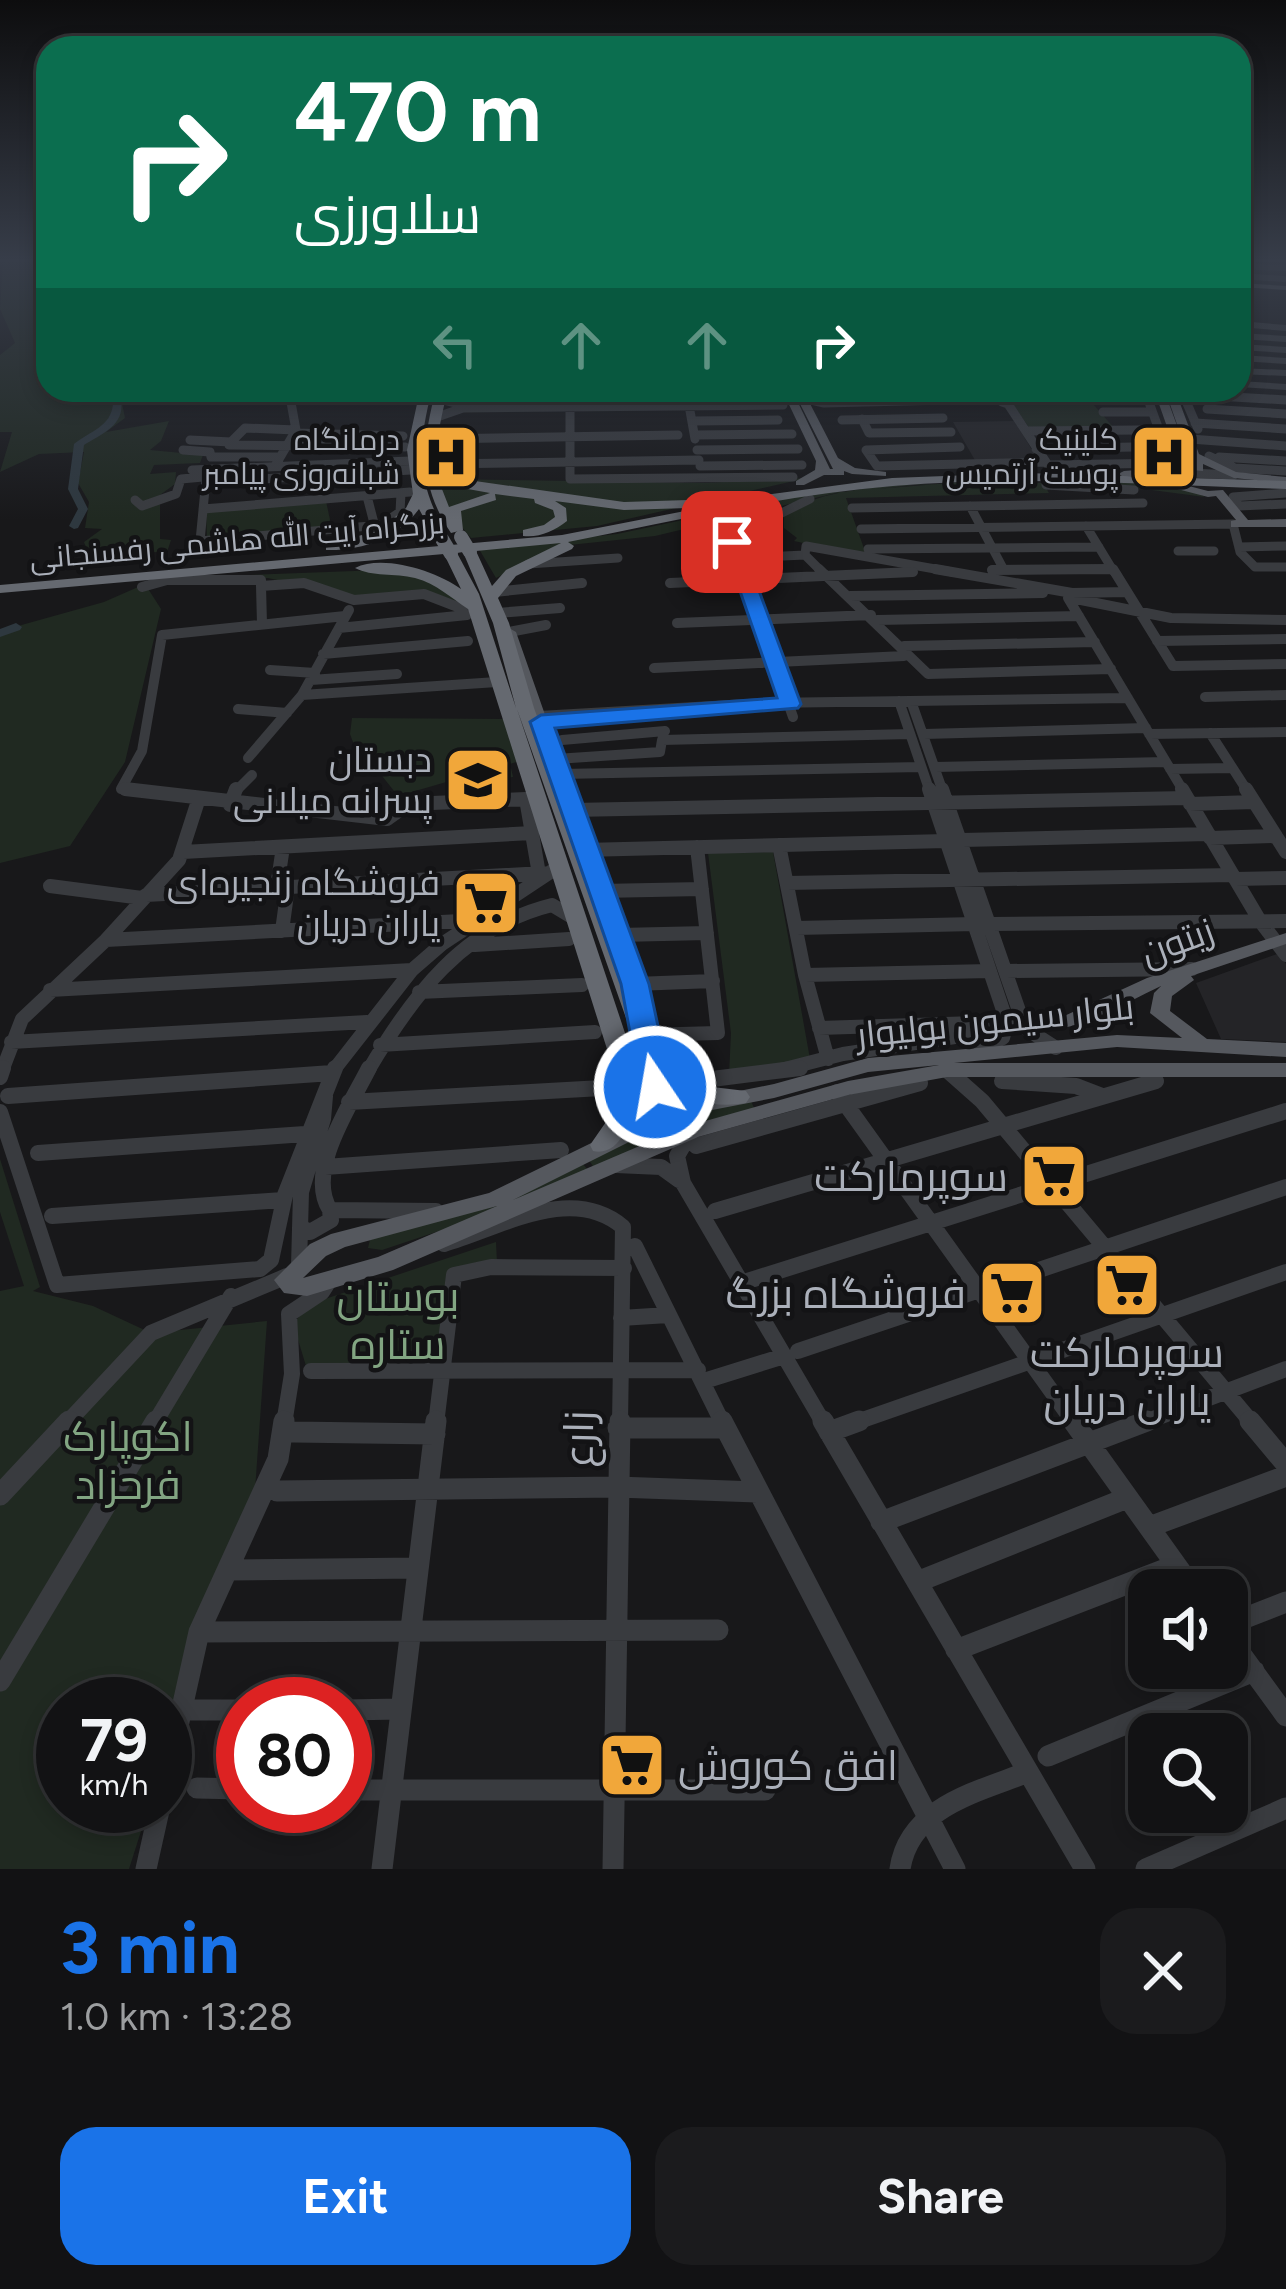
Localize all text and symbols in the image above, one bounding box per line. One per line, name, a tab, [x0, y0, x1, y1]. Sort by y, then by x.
text: 470 m	[294, 61, 542, 162]
icon: right	[96, 84, 252, 240]
text: سلاورزی	[294, 182, 481, 247]
icon: left	[422, 312, 488, 378]
icon: ahead	[548, 312, 614, 378]
icon: ahead	[674, 312, 740, 378]
icon: right	[800, 312, 866, 378]
place label: درمانگاه شبانه‌روزی پیامبر	[201, 421, 400, 493]
place label: کلینیک پوست آرتمیس	[945, 421, 1118, 493]
hospital icon: درمانگاه شبانه‌روزی پیامبر	[411, 422, 481, 492]
hospital icon: کلینیک پوست آرتمیس	[1129, 422, 1199, 492]
pin	[681, 491, 783, 593]
street label: بزرگراه آیت الله هاشمی رفسنجانی	[28, 503, 446, 577]
icon: arrive	[699, 509, 765, 575]
place label: دبستان پسرانه میلانی	[233, 738, 432, 824]
school or university icon: دبستان پسرانه میلانی	[443, 745, 513, 815]
place label: فروشگاه زنجیره‌ای یاران دریان	[167, 861, 440, 945]
supermarket icon: فروشگاه زنجیره‌ای یاران دریان	[451, 868, 521, 938]
street label: زیتون	[1135, 909, 1220, 974]
street label: بلوار سیمون بولیوار	[852, 985, 1136, 1057]
position arrow	[592, 1024, 718, 1150]
supermarket icon: سوپرمارکت	[1019, 1141, 1089, 1211]
place label: سوپرمارکت	[814, 1151, 1008, 1204]
supermarket icon: سوپرمارکت یاران دریان	[1092, 1250, 1162, 1320]
supermarket icon: فروشگاه بزرگ	[977, 1258, 1047, 1328]
place label: فروشگاه بزرگ	[725, 1268, 966, 1319]
park label: بوستان ستاره	[337, 1271, 459, 1370]
place label: سوپرمارکت یاران دریان	[1030, 1327, 1224, 1426]
street label: زارع	[553, 1410, 606, 1468]
park label: اکوپارک فرحزاد	[63, 1411, 193, 1510]
map controls	[1128, 1569, 1248, 1833]
button: sound	[1128, 1569, 1248, 1689]
speed limit sign: 80	[216, 1677, 372, 1833]
text: 79	[80, 1704, 148, 1776]
button: search	[1128, 1713, 1248, 1833]
supermarket icon: افق کوروش	[597, 1730, 667, 1800]
place label: افق کوروش	[678, 1740, 898, 1791]
text: km/h	[80, 1766, 148, 1803]
text: 3 min	[60, 1905, 240, 1991]
button: close	[1100, 1908, 1226, 2034]
text: 1.0 km · 13:28	[60, 1993, 293, 2040]
button: Exit	[60, 2127, 631, 2265]
button: Share	[655, 2127, 1226, 2265]

